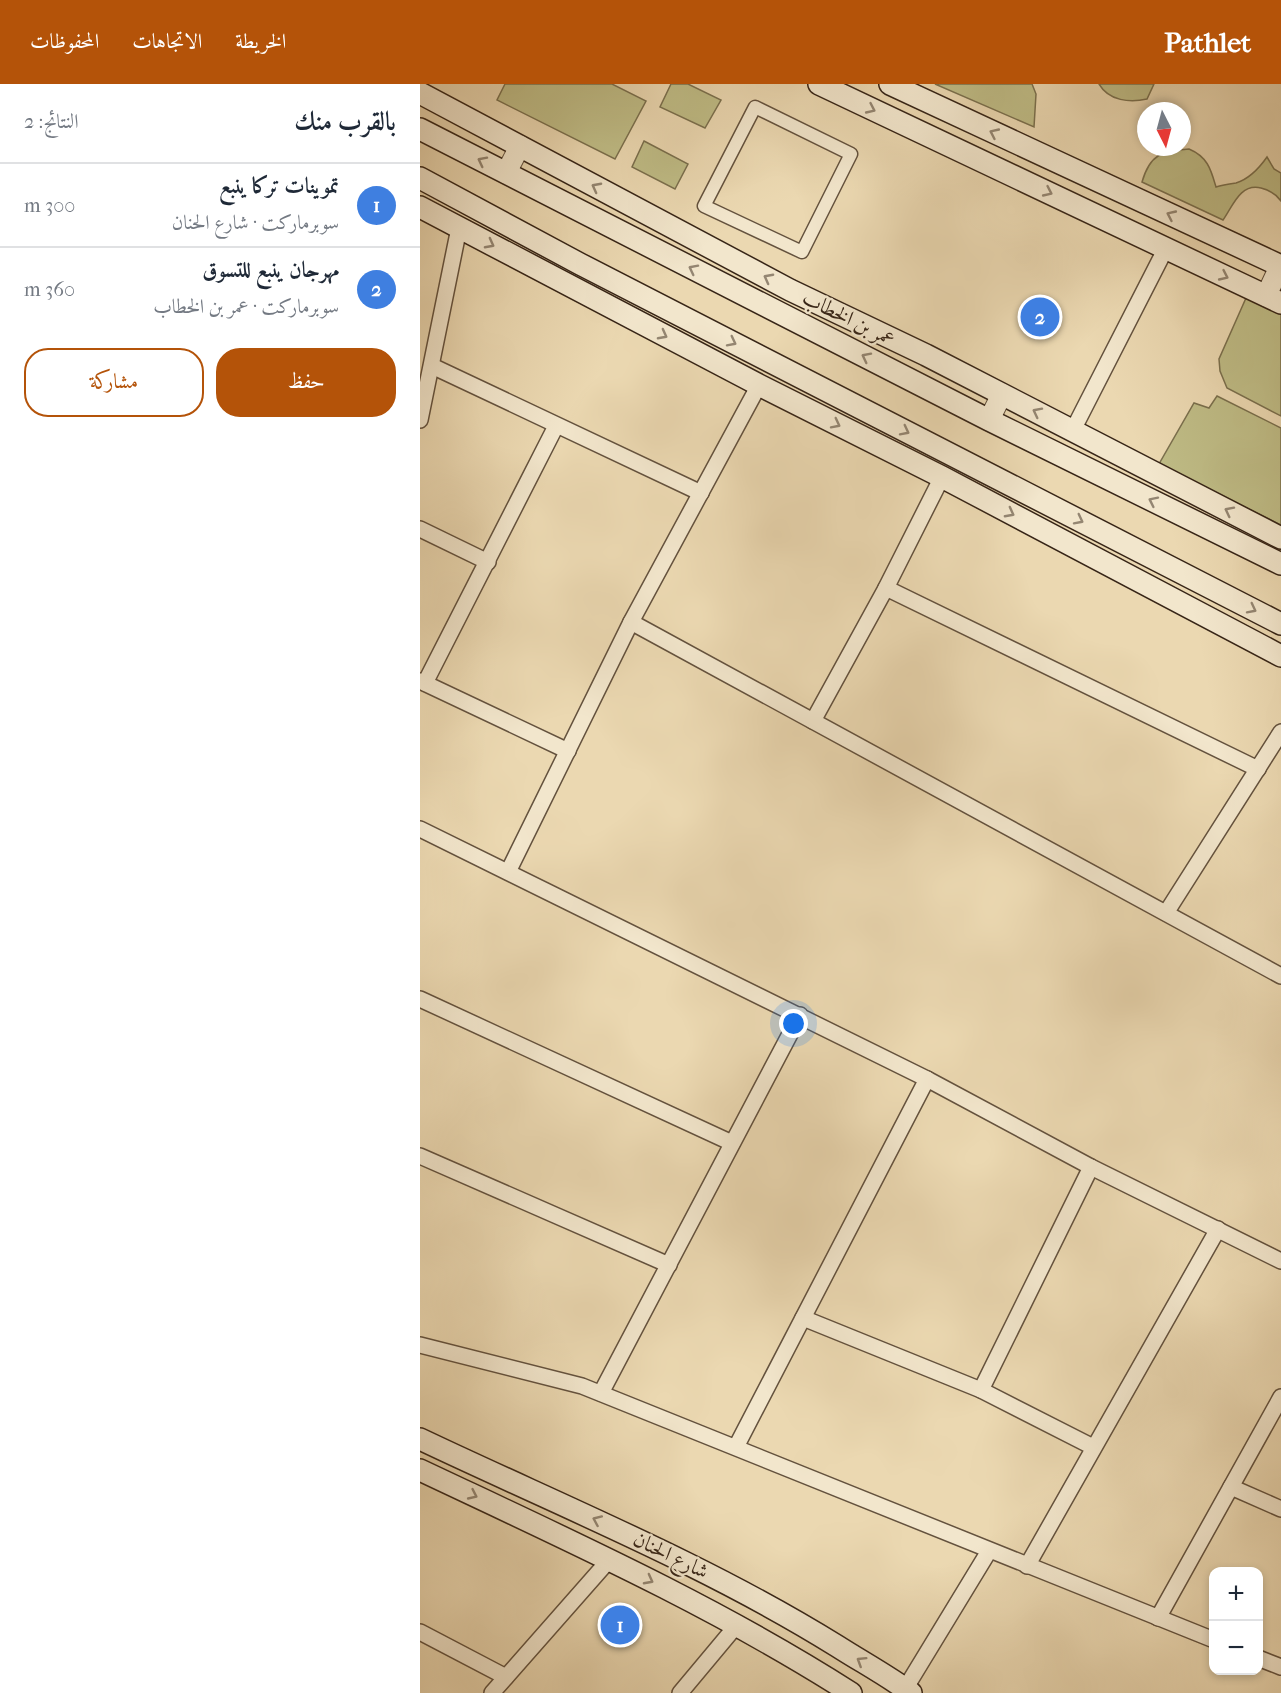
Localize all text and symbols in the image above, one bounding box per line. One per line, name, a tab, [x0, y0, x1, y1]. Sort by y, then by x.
text: Pathlet	[1164, 26, 1251, 59]
text: المحفوظات	[30, 29, 99, 53]
text: الاتجاهات	[132, 29, 202, 53]
text: الخريطة	[235, 29, 286, 53]
one-way arrow	[865, 102, 876, 114]
north arrow	[1137, 102, 1191, 156]
text: بالقرب منك	[294, 106, 396, 137]
text: النتائج: 2	[24, 110, 79, 133]
one-way arrow	[990, 128, 1001, 140]
one-way arrow	[477, 157, 488, 168]
text: تموينات تركا ينبع	[219, 173, 339, 199]
one-way arrow	[592, 183, 602, 194]
one-way arrow	[1041, 185, 1052, 197]
text: 300 m	[24, 194, 75, 217]
text: 1	[373, 194, 380, 217]
text: سوبرماركت · شارع الحنان	[172, 211, 339, 234]
one-way arrow	[1166, 211, 1177, 223]
one-way arrow	[484, 237, 495, 248]
text: مهرجان ينبع للتسوق	[202, 257, 339, 283]
one-way arrow	[688, 264, 699, 276]
one-way arrow	[1218, 268, 1229, 280]
one-way arrow	[764, 274, 775, 285]
text: 360 m	[24, 278, 75, 301]
text: 2	[371, 278, 382, 301]
street label: عمر بن الخطاب	[798, 285, 899, 352]
pin: 2	[1020, 294, 1060, 340]
text: سوبرماركت · عمر بن الخطاب	[153, 295, 339, 318]
one-way arrow	[656, 328, 667, 340]
one-way arrow	[726, 335, 736, 346]
button: مشاركة	[24, 348, 204, 417]
button: حفظ	[216, 348, 396, 417]
one-way arrow	[862, 353, 873, 364]
one-way arrow	[1033, 408, 1043, 419]
one-way arrow	[830, 417, 841, 429]
one-way arrow	[899, 424, 910, 435]
one-way arrow	[1149, 497, 1160, 509]
one-way arrow	[1004, 506, 1014, 517]
one-way arrow	[1225, 507, 1235, 518]
one-way arrow	[1073, 513, 1083, 524]
one-way arrow	[1246, 602, 1257, 613]
your location	[779, 1009, 808, 1038]
one-way arrow	[466, 1488, 477, 1500]
one-way arrow	[593, 1515, 604, 1527]
street label: شارع الحنان	[627, 1527, 713, 1589]
map controls	[1209, 1567, 1263, 1675]
button: +	[1209, 1567, 1263, 1621]
one-way arrow	[642, 1573, 653, 1584]
pin: 1	[600, 1602, 640, 1648]
button: −	[1209, 1621, 1263, 1675]
one-way arrow	[857, 1658, 868, 1669]

